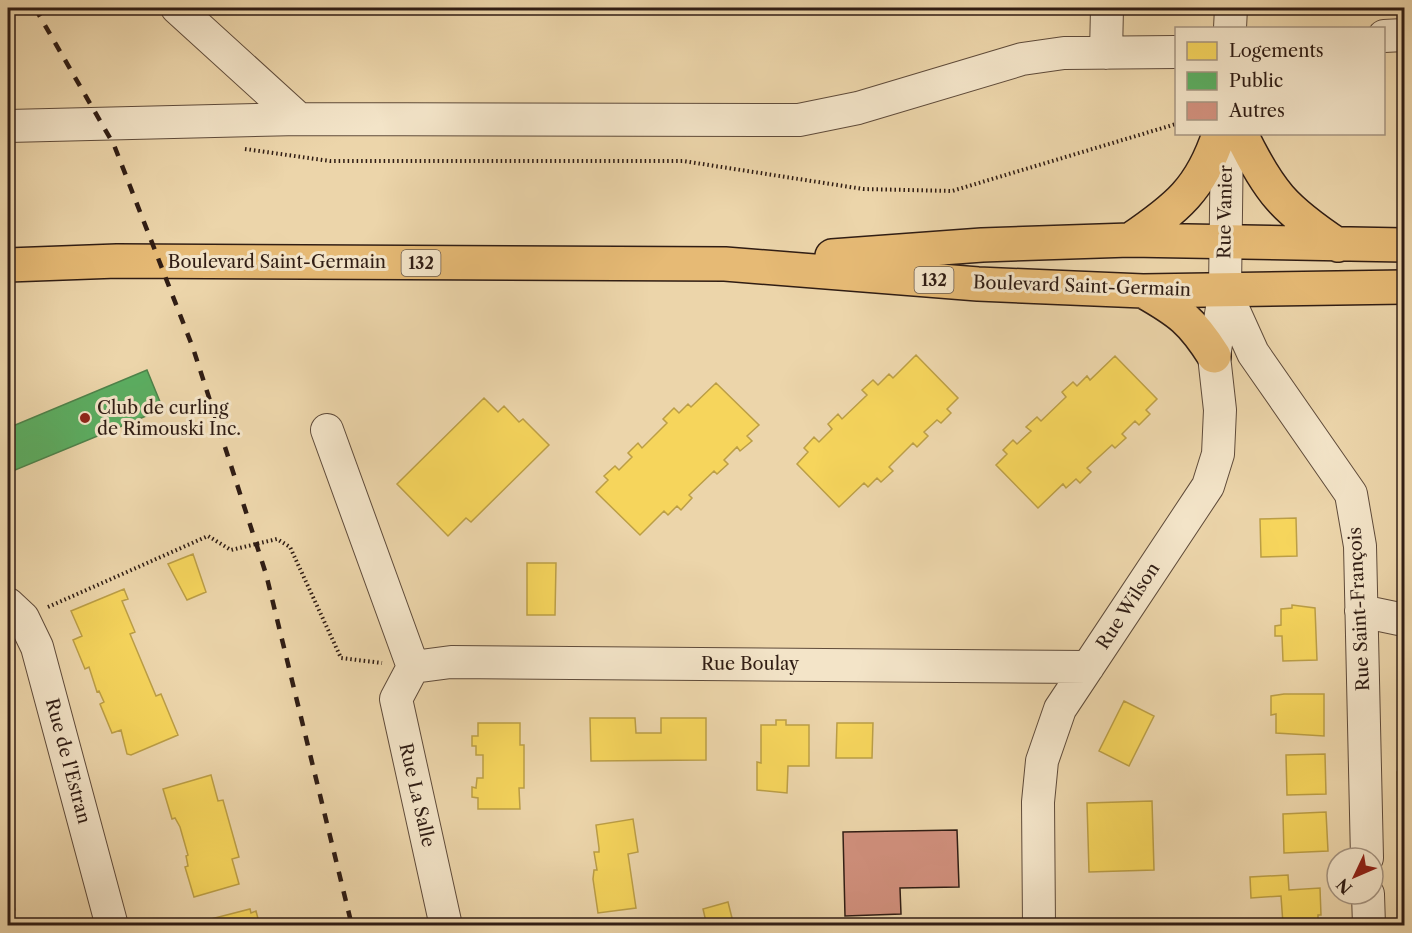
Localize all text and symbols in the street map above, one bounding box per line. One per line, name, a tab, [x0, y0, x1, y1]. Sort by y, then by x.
legend	[1175, 27, 1385, 135]
text: Logements	[1229, 40, 1324, 62]
text: Public	[1229, 70, 1283, 92]
text: Autres	[1228, 100, 1285, 122]
street label: Rue Vanier	[1213, 165, 1237, 259]
road number: 132	[402, 250, 440, 276]
street label: Boulevard Saint-Germain	[168, 251, 386, 273]
road number: 132	[914, 267, 954, 293]
street label: Boulevard Saint-Germain	[973, 271, 1191, 301]
place label: Club de curling de Rimouski Inc.	[97, 397, 241, 440]
marker: Club de curling de Rimouski Inc.	[78, 411, 92, 425]
street label: Rue Saint-François	[1344, 526, 1374, 692]
street label: Rue Wilson	[1092, 558, 1164, 654]
street label: Rue Boulay	[701, 653, 800, 675]
street label: Rue de l'Estran	[41, 696, 95, 826]
street label: Rue La Salle	[394, 741, 440, 849]
north arrow	[1325, 846, 1385, 906]
text: N	[1332, 874, 1356, 898]

